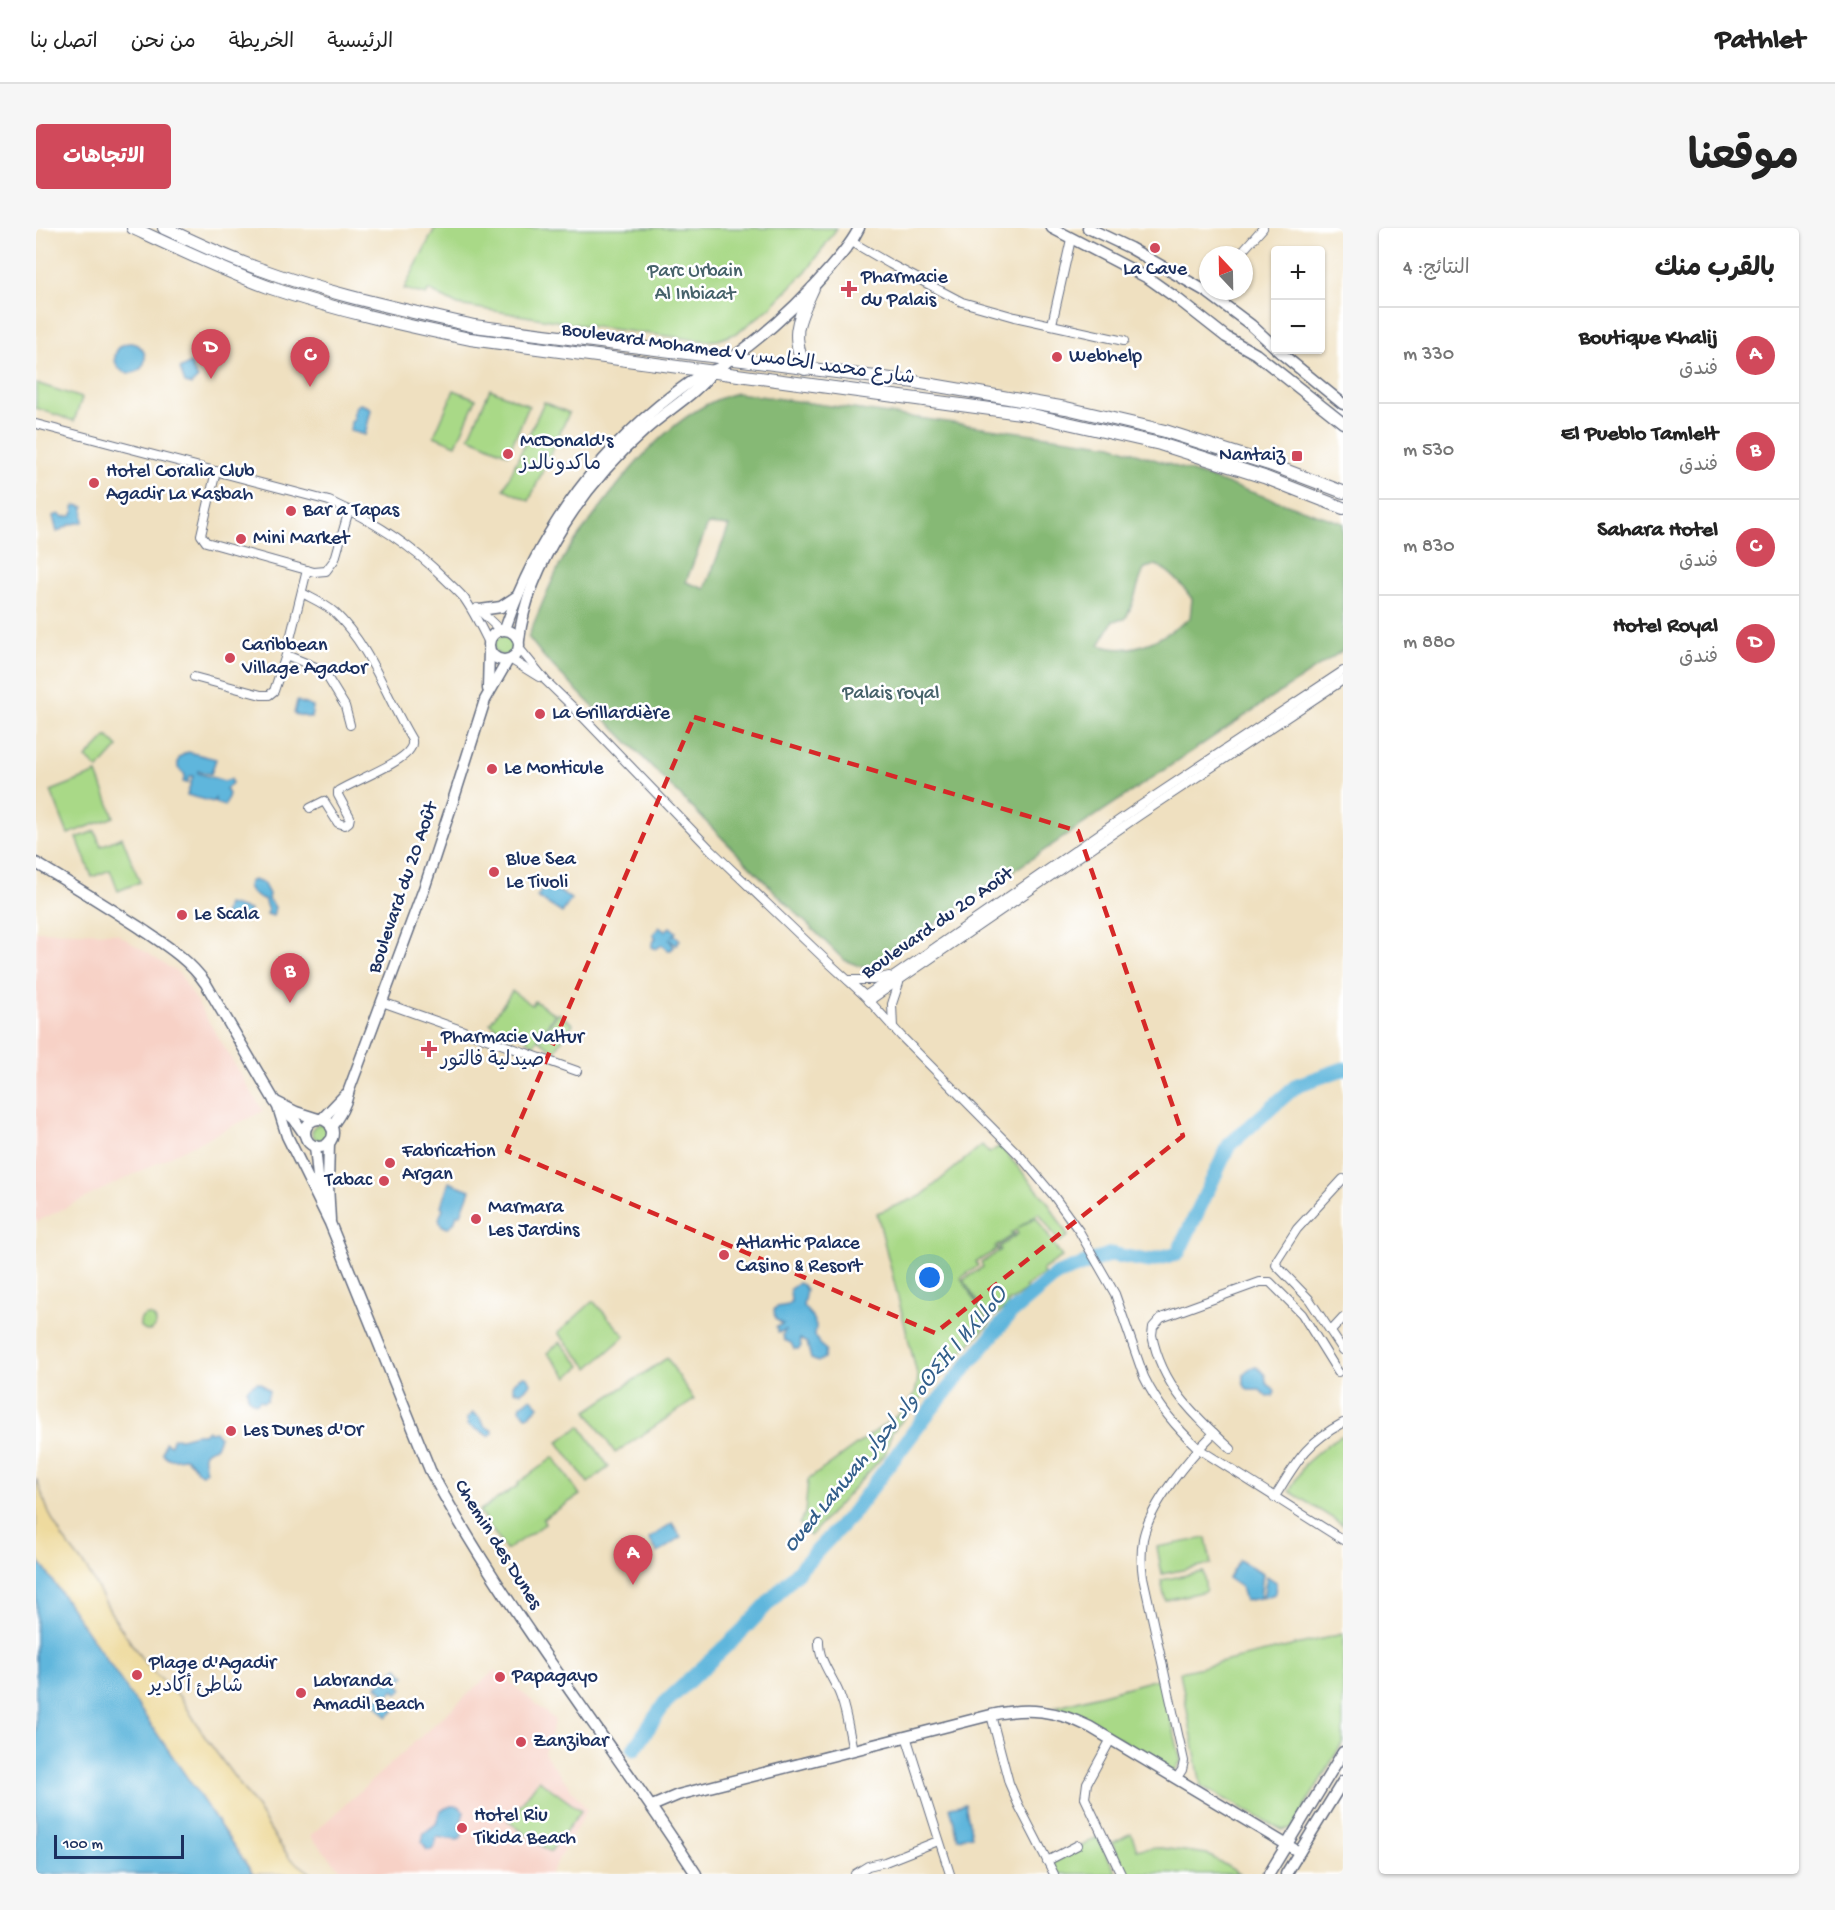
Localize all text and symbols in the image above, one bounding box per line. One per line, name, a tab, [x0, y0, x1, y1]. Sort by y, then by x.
text: Pathlet	[1715, 25, 1805, 58]
text: اتصل بنا	[30, 31, 98, 56]
text: من نحن	[131, 31, 196, 56]
text: الخريطة	[229, 31, 294, 56]
text: الرئيسية	[327, 31, 393, 56]
button: الاتجاهات	[36, 124, 171, 189]
text: موقعنا	[1688, 136, 1799, 185]
marker: La Cave	[1148, 241, 1162, 255]
north arrow	[1199, 246, 1253, 300]
map controls	[1271, 246, 1325, 354]
button: +	[1271, 246, 1325, 300]
text: بالقرب منك	[1655, 255, 1775, 286]
text: النتائج: 4	[1403, 258, 1470, 281]
place label: La Cave	[1123, 259, 1188, 282]
park label: Parc Urbain Al Inbiaat	[647, 261, 743, 307]
place label: Pharmacie du Palais	[860, 267, 948, 313]
marker: Pharmacie du Palais	[842, 282, 856, 296]
button: −	[1271, 300, 1325, 354]
street label: Boulevard Mohamed V شارع محمد الخامس	[559, 318, 916, 391]
text: Boutique Khalij	[1579, 326, 1718, 352]
pin: D	[192, 330, 231, 379]
pin: C	[290, 338, 330, 387]
text: 330 m	[1403, 344, 1454, 367]
text: A	[1750, 344, 1761, 367]
place label: Webhelp	[1069, 346, 1142, 369]
marker: Webhelp	[1050, 350, 1064, 364]
text: فندق	[1679, 359, 1718, 382]
text: El Pueblo Tamlelt	[1561, 422, 1718, 448]
place label: McDonald's ماكدونالدز	[518, 431, 614, 477]
text: 530 m	[1403, 440, 1454, 463]
text: B	[1750, 440, 1761, 463]
place label: Nantaiz	[1219, 445, 1286, 468]
marker: McDonald's ماكدونالدز	[501, 447, 515, 461]
marker: Nantaiz	[1290, 449, 1304, 463]
text: فندق	[1679, 455, 1718, 478]
place label: Hotel Coralia Club Agadir La Kasbah	[106, 461, 255, 507]
marker: Hotel Coralia Club Agadir La Kasbah	[87, 476, 101, 490]
place label: Bar a Tapas	[302, 500, 400, 523]
marker: Bar a Tapas	[284, 504, 298, 518]
text: Sahara Hotel	[1597, 518, 1718, 544]
place label: Mini Market	[253, 528, 351, 551]
marker: Mini Market	[234, 532, 248, 546]
text: 830 m	[1403, 536, 1455, 559]
text: C	[1750, 536, 1761, 559]
text: فندق	[1679, 551, 1718, 574]
text: Hotel Royal	[1613, 614, 1718, 640]
text: 880 m	[1403, 632, 1455, 655]
text: D	[1749, 632, 1762, 655]
place label: Caribbean Village Agador	[241, 635, 369, 681]
text: فندق	[1679, 647, 1718, 670]
marker: Caribbean Village Agador	[223, 651, 237, 665]
park label: Palais royal	[842, 683, 939, 706]
place label: La Grillardière	[552, 703, 671, 726]
marker: La Grillardière	[533, 707, 547, 721]
place label: Le Monticule	[504, 758, 604, 781]
marker: Le Monticule	[485, 762, 499, 776]
street label: Boulevard du 20 Août	[364, 798, 445, 978]
place label: Blue Sea Le Tivoli	[505, 849, 577, 895]
street label: Boulevard du 20 Août	[857, 862, 1020, 986]
marker: Blue Sea Le Tivoli	[487, 865, 501, 879]
place label: Le Scala	[194, 904, 260, 927]
marker: Le Scala	[175, 908, 189, 922]
pin: B	[270, 954, 310, 1003]
place label: Pharmacie Valtur صيدلية فالتور	[439, 1027, 586, 1073]
marker: Pharmacie Valtur صيدلية فالتور	[422, 1042, 436, 1056]
place label: Fabrication Argan	[401, 1141, 496, 1187]
marker: Fabrication Argan	[383, 1156, 397, 1170]
place label: Tabac	[324, 1170, 373, 1193]
marker: Tabac	[377, 1174, 391, 1188]
place label: Marmara Les Jardins	[488, 1197, 580, 1243]
marker: Marmara Les Jardins	[469, 1212, 483, 1226]
place label: Atlantic Palace Casino & Resort	[736, 1233, 864, 1279]
marker: Atlantic Palace Casino & Resort	[717, 1248, 731, 1262]
your location	[915, 1263, 944, 1292]
water label: Oued Lahwah واد لحوار ⴰⵙⵉⴼ ⵏ ⵍⵃⵡⴰⵔ	[778, 1282, 1016, 1558]
place label: Les Dunes d'Or	[243, 1420, 365, 1443]
marker: Les Dunes d'Or	[224, 1424, 238, 1438]
street label: Chemin des Dunes	[448, 1476, 546, 1615]
pin: A	[614, 1536, 652, 1585]
place label: Plage d'Agadir شاطئ أكادير	[147, 1653, 278, 1699]
place label: Papagayo	[511, 1666, 598, 1689]
marker: Plage d'Agadir شاطئ أكادير	[130, 1668, 144, 1682]
marker: Papagayo	[493, 1670, 507, 1684]
place label: Labranda Amadil Beach	[313, 1671, 425, 1717]
marker: Labranda Amadil Beach	[294, 1686, 308, 1700]
place label: Zanzibar	[533, 1731, 610, 1754]
marker: Zanzibar	[514, 1735, 528, 1749]
place label: Hotel Riu Tikida Beach	[473, 1805, 576, 1851]
marker: Hotel Riu Tikida Beach	[455, 1821, 469, 1835]
scale bar	[54, 1832, 184, 1860]
text: 100 m	[63, 1836, 103, 1855]

